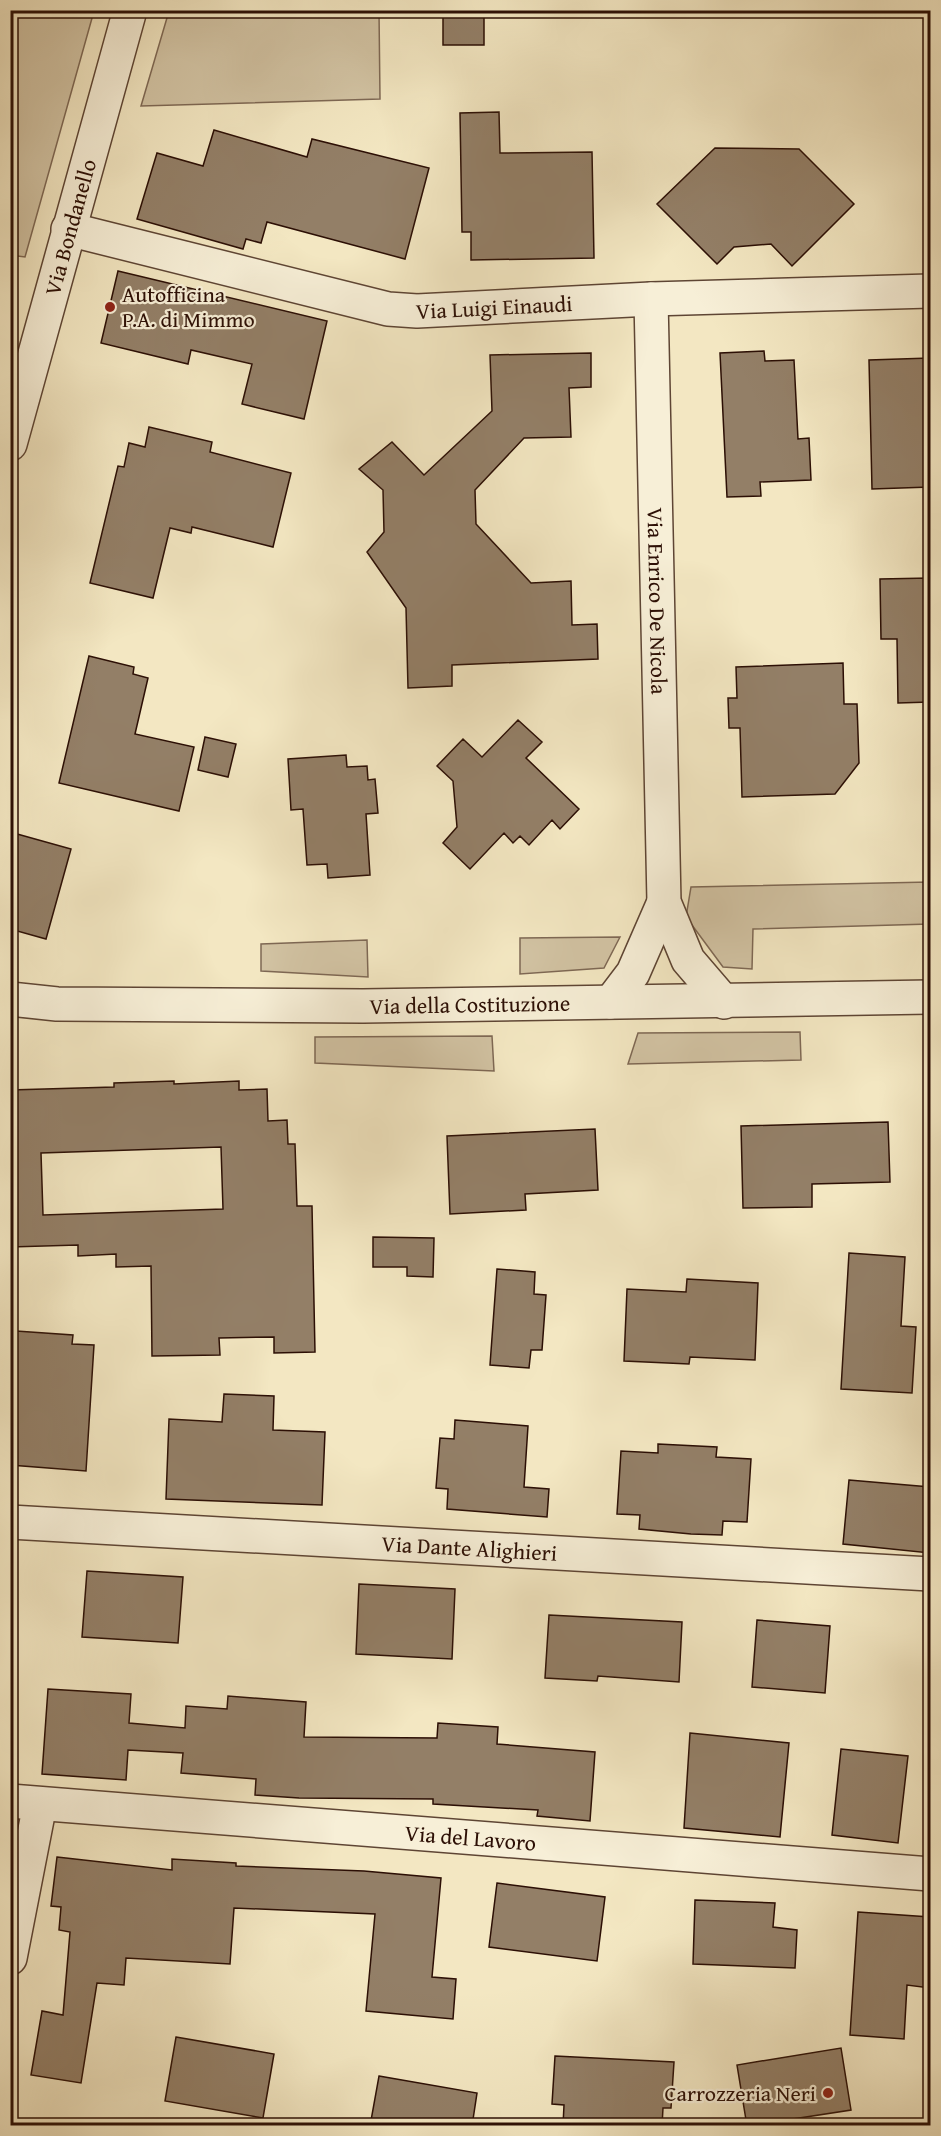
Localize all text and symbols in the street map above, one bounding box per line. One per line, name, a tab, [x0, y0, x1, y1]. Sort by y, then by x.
street label: Via Bondanello	[36, 155, 104, 299]
place label: Autofficina P.A. di Mimmo	[122, 278, 255, 335]
street label: Via Luigi Einaudi	[415, 287, 573, 327]
marker: Autofficina P.A. di Mimmo	[103, 300, 117, 314]
street label: Via Enrico De Nicola	[639, 507, 676, 695]
street label: Via della Costituzione	[369, 987, 570, 1022]
street label: Via Dante Alighieri	[381, 1527, 558, 1569]
street label: Via del Lavoro	[404, 1816, 537, 1859]
place label: Carrozzeria Neri	[665, 2077, 816, 2109]
marker: Carrozzeria Neri	[821, 2086, 835, 2100]

